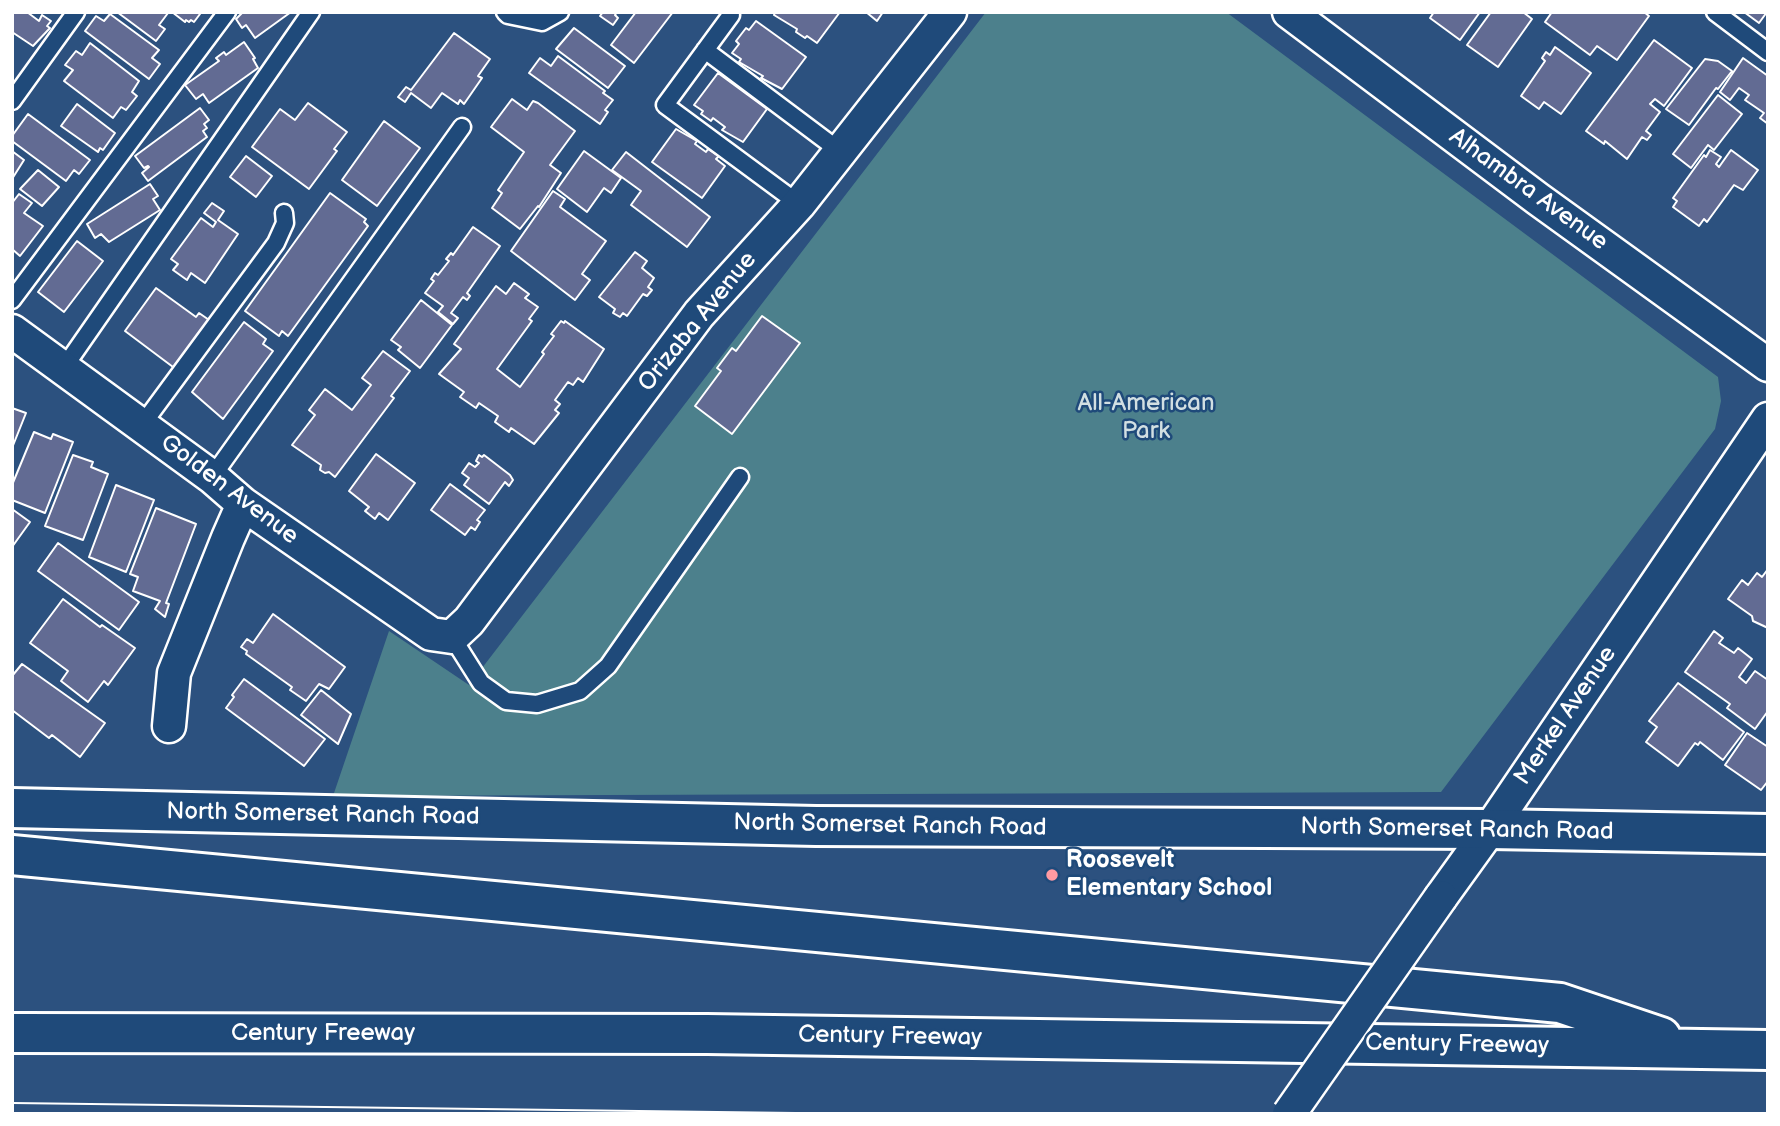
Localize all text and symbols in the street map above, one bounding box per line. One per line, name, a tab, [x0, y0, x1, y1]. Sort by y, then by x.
street label: Alhambra Avenue	[1443, 123, 1613, 257]
street label: Orizaba Avenue	[633, 246, 763, 398]
park label: All-American Park	[1078, 390, 1214, 446]
street label: Golden Avenue	[154, 429, 304, 551]
street label: Merkel Avenue	[1509, 641, 1623, 791]
street label: North Somerset Ranch Road	[166, 798, 480, 832]
street label: North Somerset Ranch Road	[733, 809, 1047, 843]
street label: North Somerset Ranch Road	[1300, 813, 1614, 847]
place label: Roosevelt Elementary School	[1066, 847, 1272, 903]
marker: Roosevelt Elementary School	[1044, 867, 1060, 883]
street label: Century Freeway	[231, 1020, 415, 1048]
street label: Century Freeway	[798, 1021, 982, 1053]
street label: Century Freeway	[1365, 1029, 1549, 1061]

